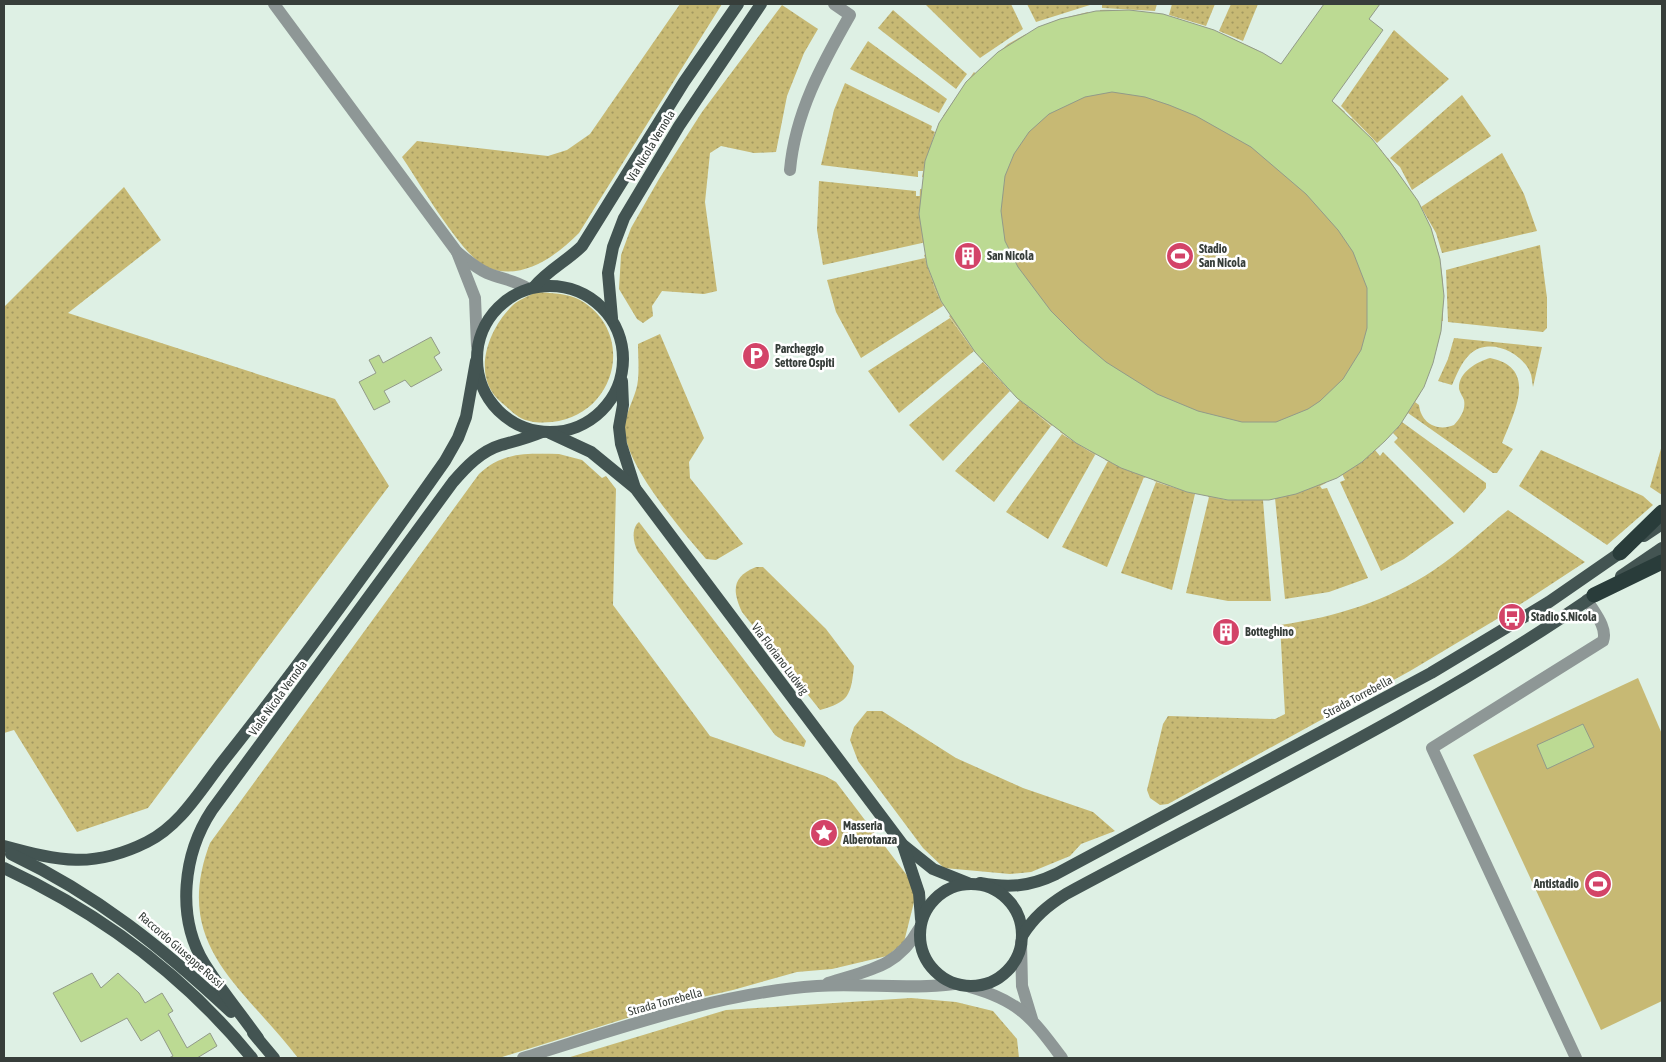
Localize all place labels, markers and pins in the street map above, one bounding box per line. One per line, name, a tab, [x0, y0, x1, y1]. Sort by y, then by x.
building icon: San Nicola	[953, 241, 983, 271]
sports icon: Stadio San Nicola	[1165, 241, 1195, 271]
place label: Stadio San Nicola	[1199, 242, 1246, 270]
place label: San Nicola	[987, 249, 1034, 263]
parking icon: Parcheggio Settore Ospiti	[741, 341, 771, 371]
place label: Parcheggio Settore Ospiti	[775, 342, 835, 370]
bus stop icon: Stadio S.Nicola	[1497, 602, 1527, 632]
place label: Stadio S.Nicola	[1531, 610, 1597, 624]
building icon: Botteghino	[1211, 617, 1241, 647]
place label: Botteghino	[1245, 625, 1294, 639]
place icon: Masseria Alberotanza	[809, 818, 839, 848]
place label: Masseria Alberotanza	[842, 819, 898, 847]
sports icon: Antistadio	[1583, 869, 1613, 899]
place label: Antistadio	[1533, 877, 1579, 891]

